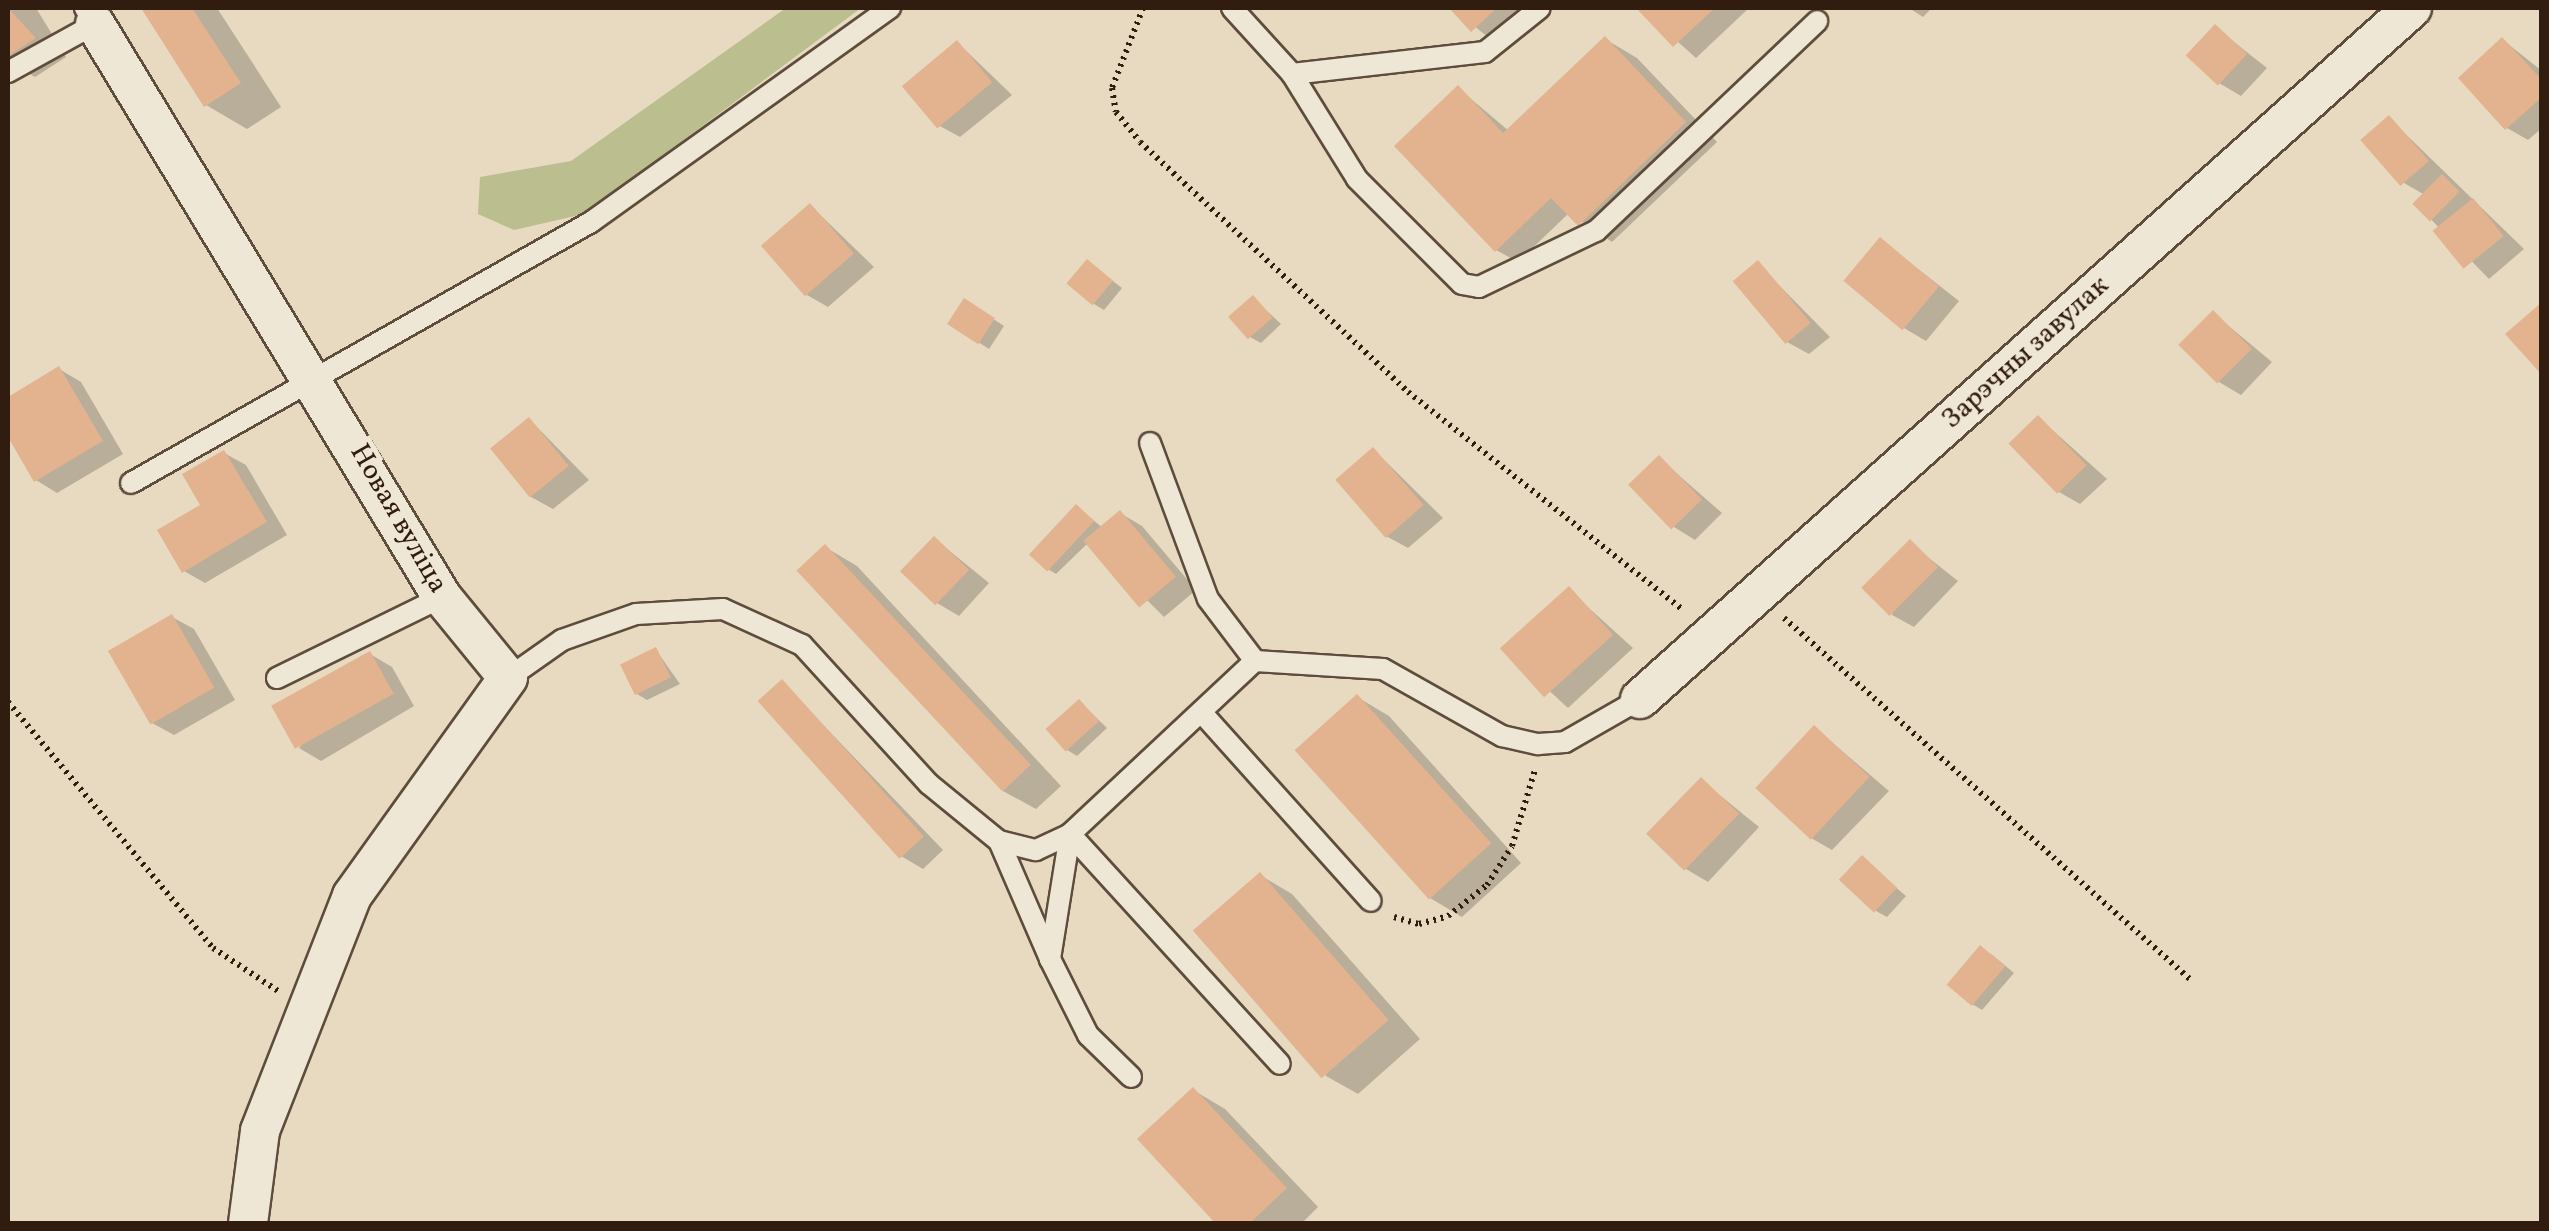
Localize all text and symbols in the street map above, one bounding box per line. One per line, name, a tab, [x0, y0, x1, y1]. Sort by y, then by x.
street label: Зарэчны завулак	[1936, 269, 2116, 437]
street label: Новая вуліца	[342, 438, 454, 600]

